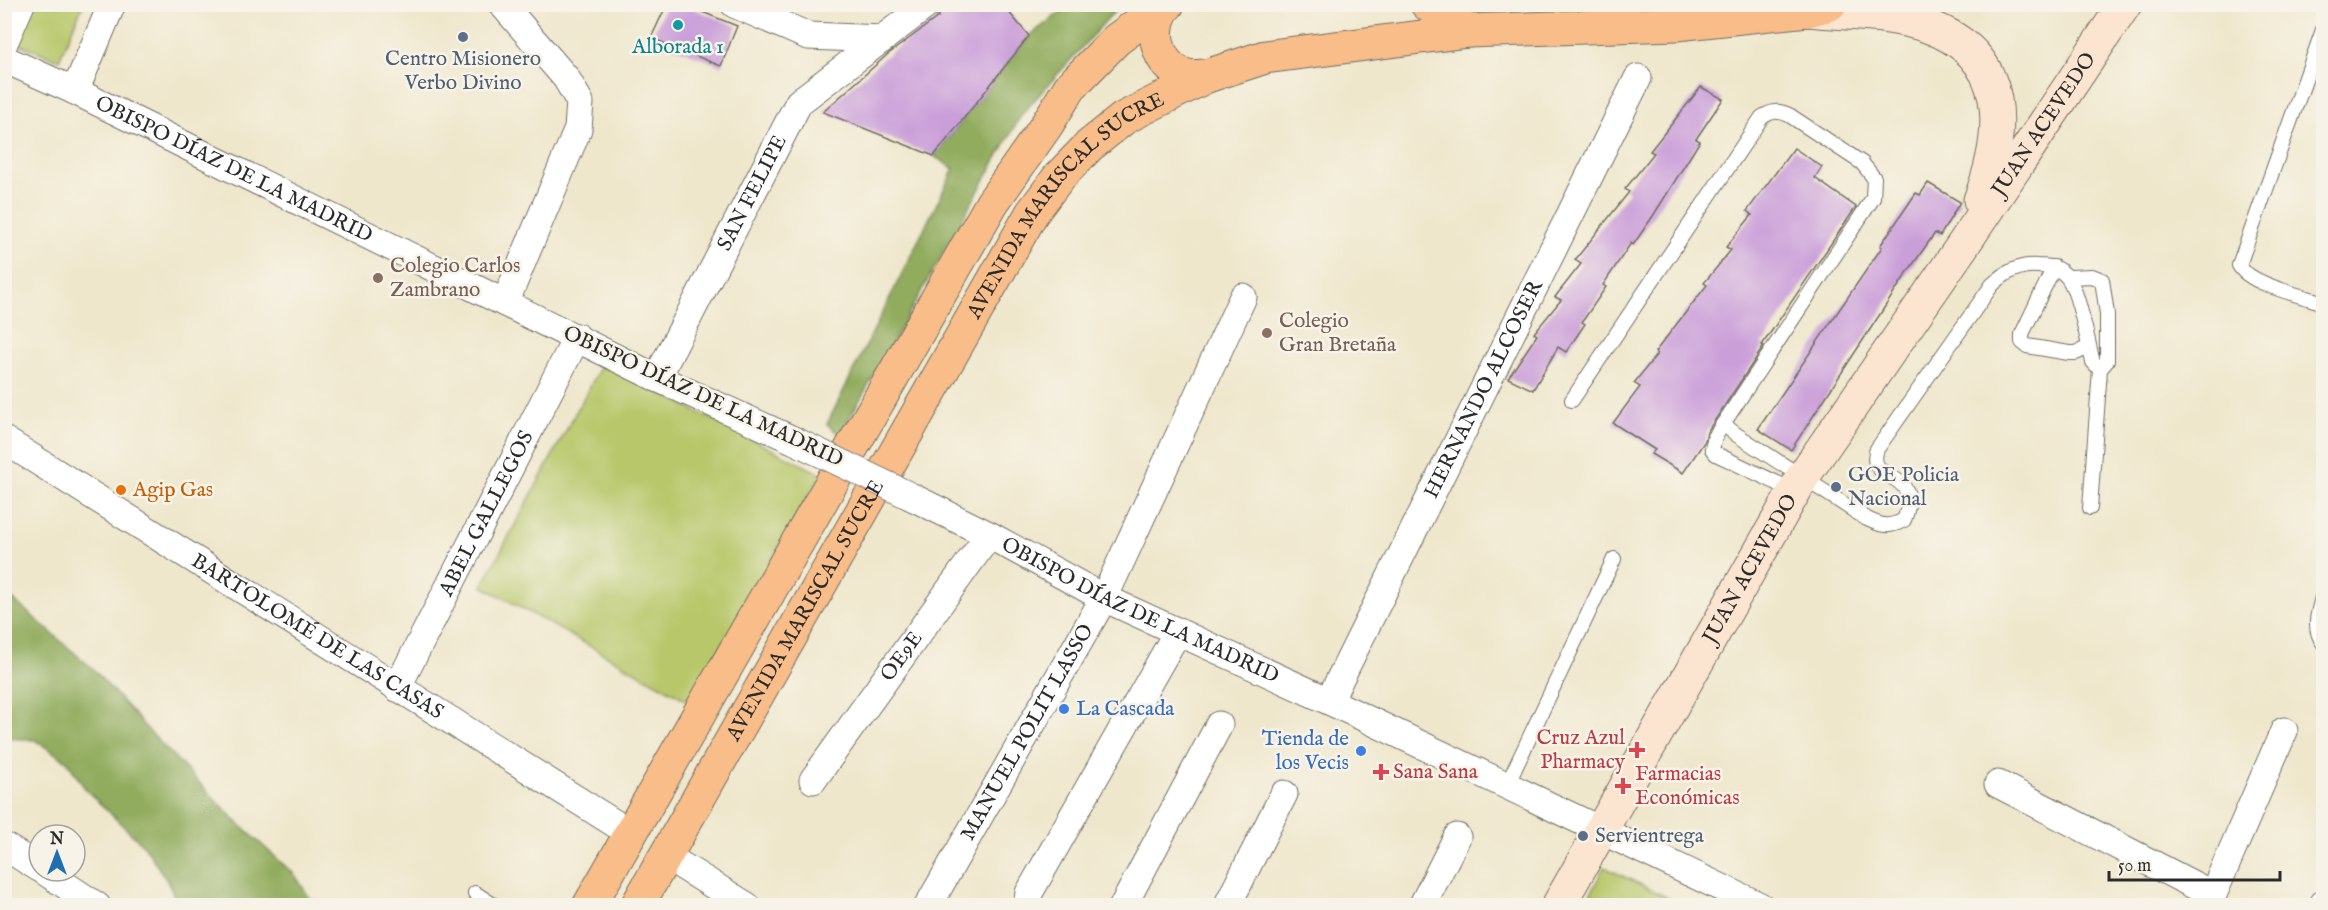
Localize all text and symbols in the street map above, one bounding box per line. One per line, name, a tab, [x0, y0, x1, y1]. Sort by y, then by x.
marker: Alborada 1	[671, 18, 685, 32]
marker: Centro Misionero Verbo Divino	[456, 30, 470, 44]
place label: Alborada 1	[631, 34, 724, 61]
place label: Centro Misionero Verbo Divino	[385, 46, 541, 97]
street label: JUAN ACEVEDO	[1985, 47, 2102, 204]
street label: AVENIDA MARISCAL SUCRE	[960, 86, 1169, 325]
street label: OBISPO DÍAZ DE LA MADRID	[91, 90, 377, 249]
street label: SAN FELIPE	[711, 131, 793, 255]
place label: Colegio Carlos Zambrano	[390, 253, 520, 304]
marker: Colegio Carlos Zambrano	[371, 271, 385, 285]
street label: HERNANDO ALCOSER	[1418, 275, 1550, 503]
place label: Colegio Gran Bretaña	[1279, 308, 1397, 359]
street label: OBISPO DÍAZ DE LA MADRID	[559, 319, 848, 474]
marker: Colegio Gran Bretaña	[1260, 326, 1274, 340]
street label: ABEL GALLEGOS	[432, 426, 540, 602]
place label: GOE Policia Nacional	[1848, 462, 1960, 513]
street label: AVENIDA MARISCAL SUCRE	[720, 475, 890, 747]
place label: Agip Gas	[132, 477, 213, 504]
marker: GOE Policia Nacional	[1829, 480, 1843, 494]
marker: Agip Gas	[114, 483, 128, 497]
street label: JUAN ACEVEDO	[1696, 489, 1804, 650]
street label: OBISPO DÍAZ DE LA MADRID	[997, 531, 1283, 690]
street label: BARTOLOMÉ DE LAS CASAS	[186, 548, 448, 726]
street label: MANUEL POLIT LASSO	[955, 619, 1100, 846]
street label: OE9E	[875, 626, 929, 687]
place label: La Cascada	[1076, 696, 1175, 723]
marker: La Cascada	[1057, 702, 1071, 716]
place label: Cruz Azul Pharmacy	[1537, 725, 1626, 776]
place label: Tienda de los Vecis	[1262, 726, 1349, 777]
marker: Cruz Azul Pharmacy	[1630, 743, 1644, 757]
marker: Tienda de los Vecis	[1354, 744, 1368, 758]
place label: Sana Sana	[1393, 759, 1479, 786]
place label: Farmacias Económicas	[1635, 761, 1740, 812]
marker: Sana Sana	[1374, 765, 1388, 779]
marker: Farmacias Económicas	[1616, 779, 1630, 793]
north arrow	[27, 823, 87, 883]
place label: Servientrega	[1595, 823, 1705, 850]
marker: Servientrega	[1576, 829, 1590, 843]
text: N	[49, 830, 64, 850]
scale bar	[2109, 844, 2280, 882]
text: 50 m	[2118, 855, 2151, 878]

